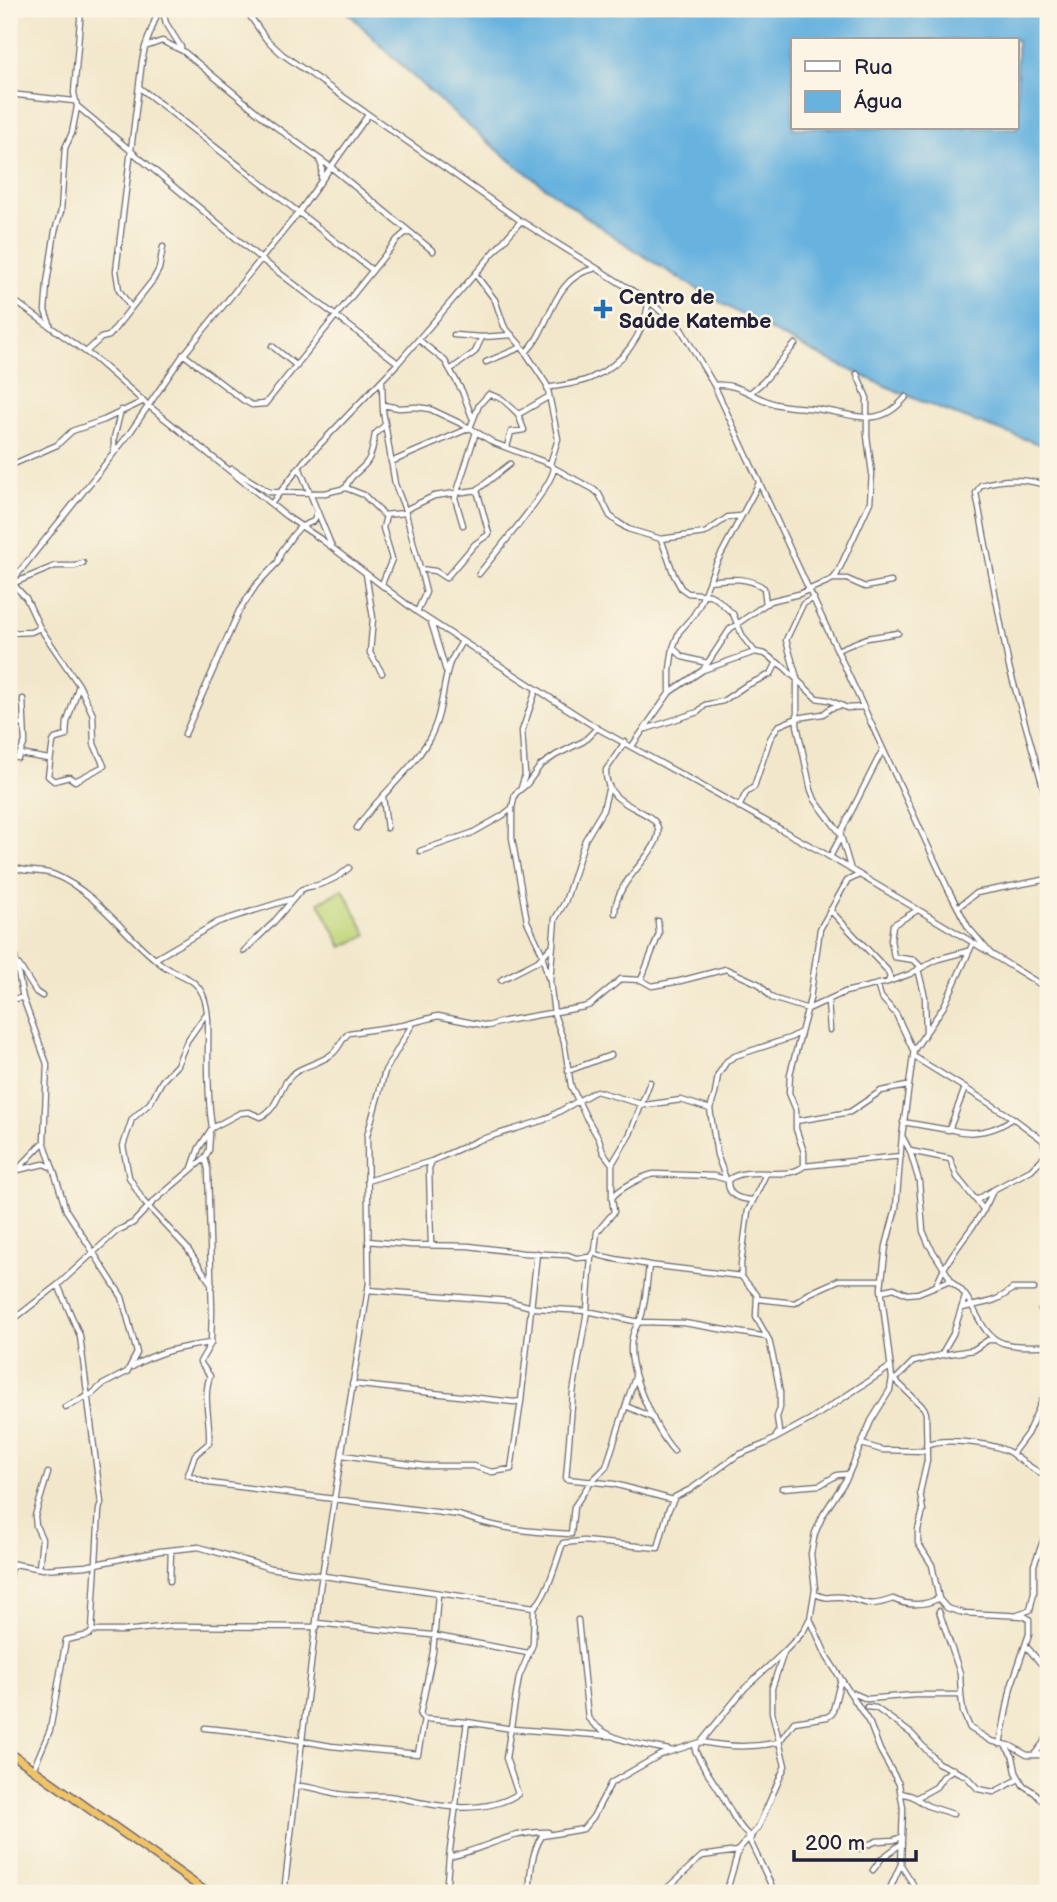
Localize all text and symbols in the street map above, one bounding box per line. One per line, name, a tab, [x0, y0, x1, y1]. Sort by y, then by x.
legend	[791, 38, 1018, 130]
text: Rua	[854, 55, 893, 80]
text: Água	[854, 89, 902, 114]
place label: Centro de Saúde Katembe	[619, 285, 771, 334]
marker: Centro de Saúde Katembe	[593, 299, 613, 319]
scale bar	[794, 1818, 917, 1862]
text: 200 m	[805, 1831, 865, 1856]

